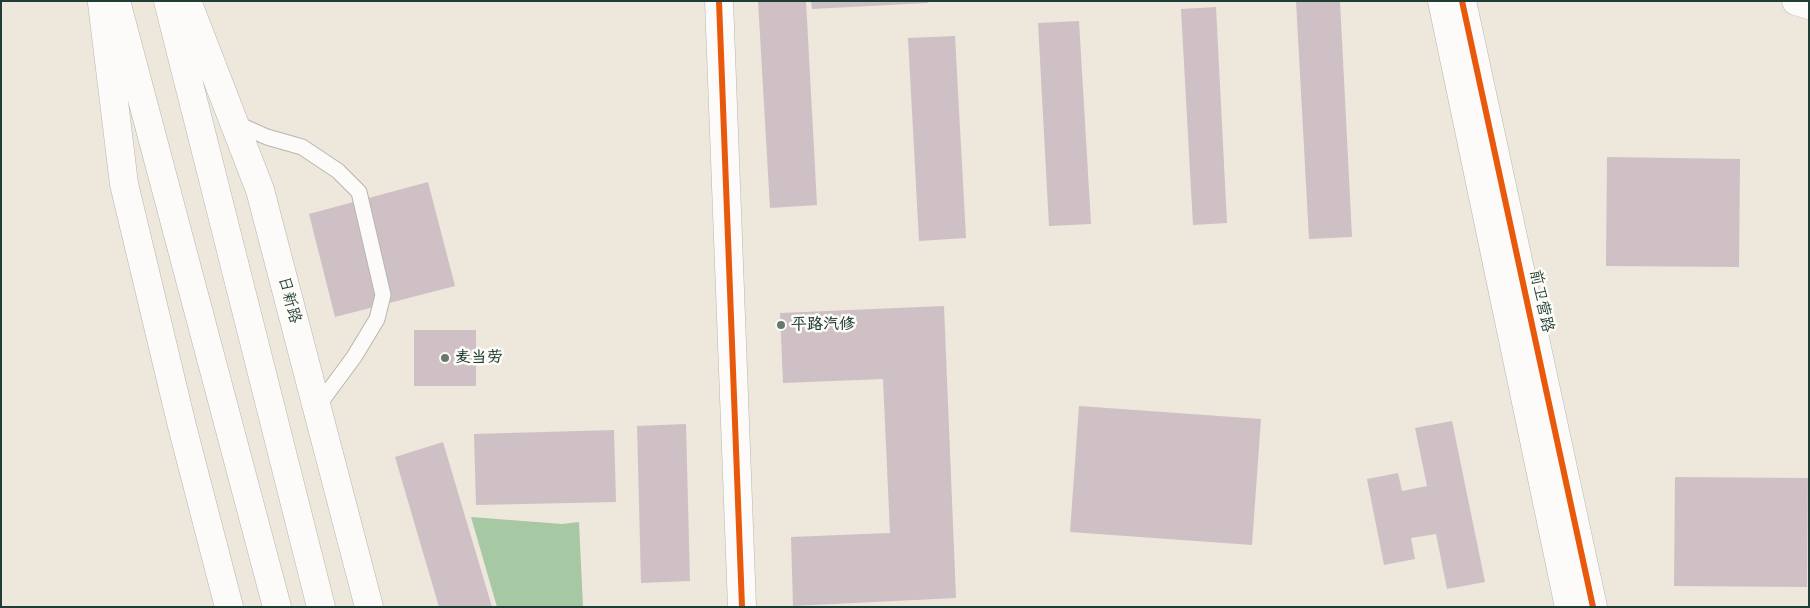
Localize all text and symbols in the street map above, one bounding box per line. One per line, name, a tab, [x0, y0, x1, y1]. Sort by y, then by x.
street label: 前卫营路	[1525, 268, 1557, 334]
street label: 日新路	[274, 274, 304, 326]
place label: 平路汽修	[791, 315, 855, 335]
marker: 平路汽修	[775, 319, 787, 331]
place label: 麦当劳	[455, 348, 503, 368]
marker: 麦当劳	[439, 352, 451, 364]

